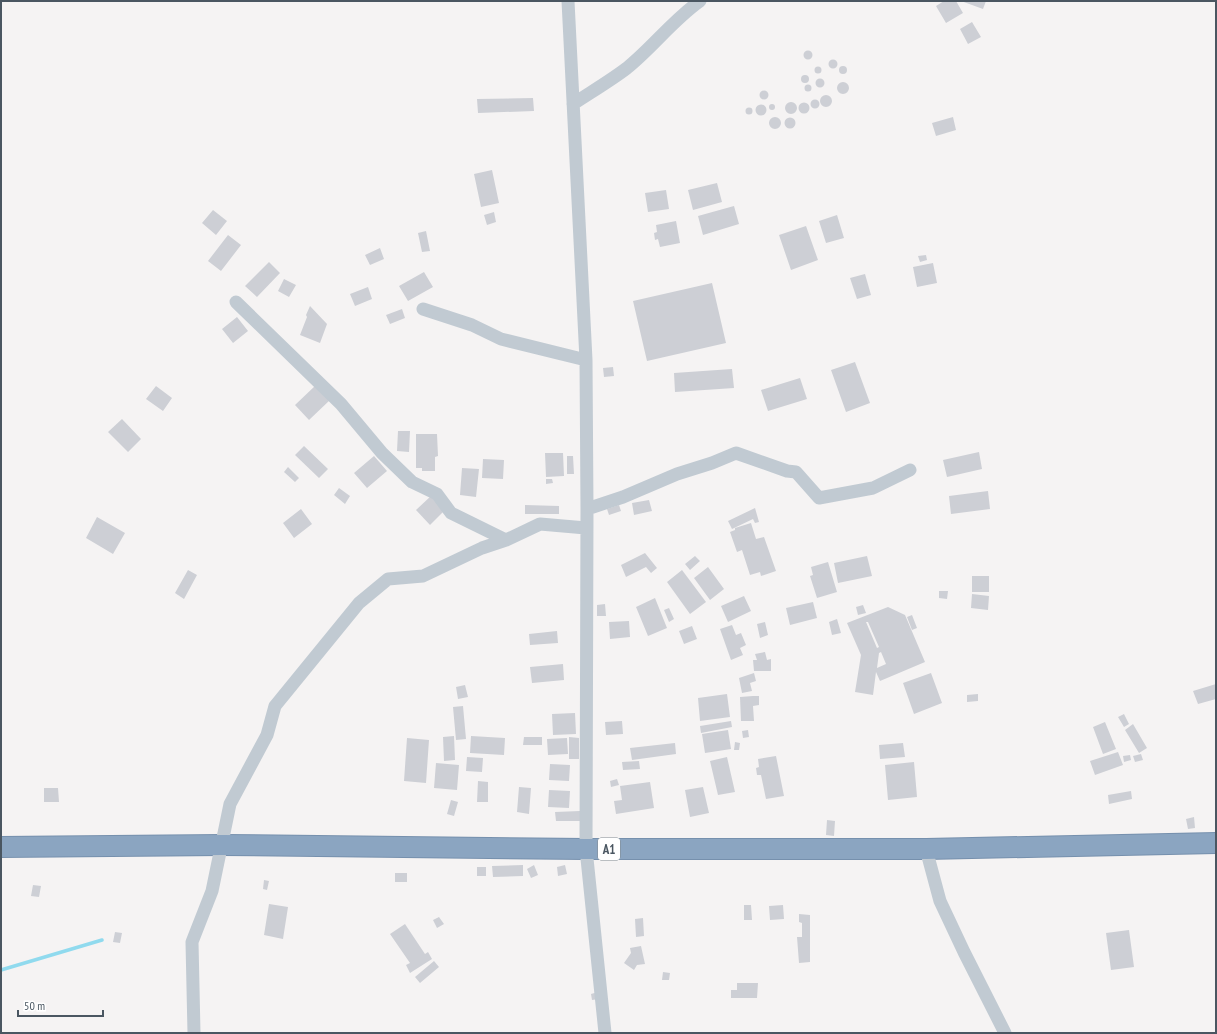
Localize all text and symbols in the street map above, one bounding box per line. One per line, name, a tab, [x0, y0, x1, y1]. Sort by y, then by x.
road number: A1	[598, 838, 620, 860]
scale bar	[18, 992, 103, 1018]
text: 50 m	[24, 998, 45, 1013]

